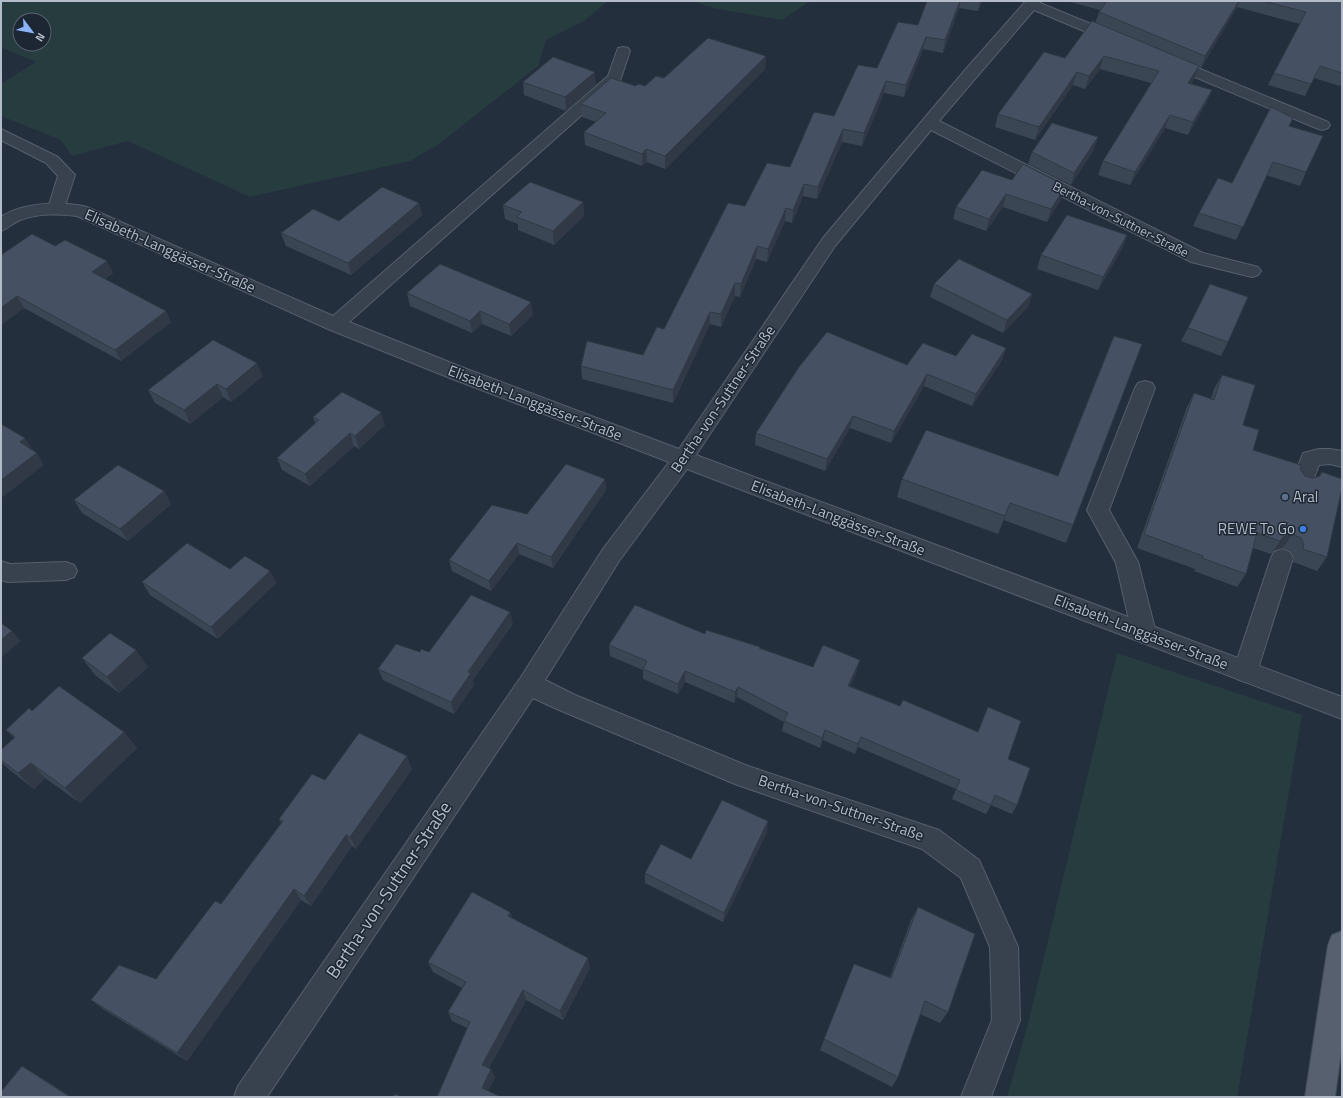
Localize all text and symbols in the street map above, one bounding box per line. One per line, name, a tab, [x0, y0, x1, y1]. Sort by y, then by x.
north arrow	[12, 12, 52, 52]
text: N	[32, 30, 49, 45]
street label: Bertha-von-Suttner-Straße	[1049, 176, 1193, 262]
street label: Elisabeth-Langgässer-Straße	[81, 202, 259, 299]
street label: Bertha-von-Suttner-Straße	[665, 320, 781, 477]
street label: Elisabeth-Langgässer-Straße	[445, 359, 626, 446]
street label: Elisabeth-Langgässer-Straße	[748, 474, 929, 561]
place label: Aral	[1293, 485, 1318, 508]
marker: Aral	[1280, 492, 1290, 502]
place label: REWE To Go	[1218, 517, 1295, 540]
marker: REWE To Go	[1298, 524, 1308, 534]
street label: Elisabeth-Langgässer-Straße	[1051, 588, 1232, 675]
street label: Bertha-von-Suttner-Straße	[755, 768, 927, 847]
street label: Bertha-von-Suttner-Straße	[319, 796, 458, 984]

